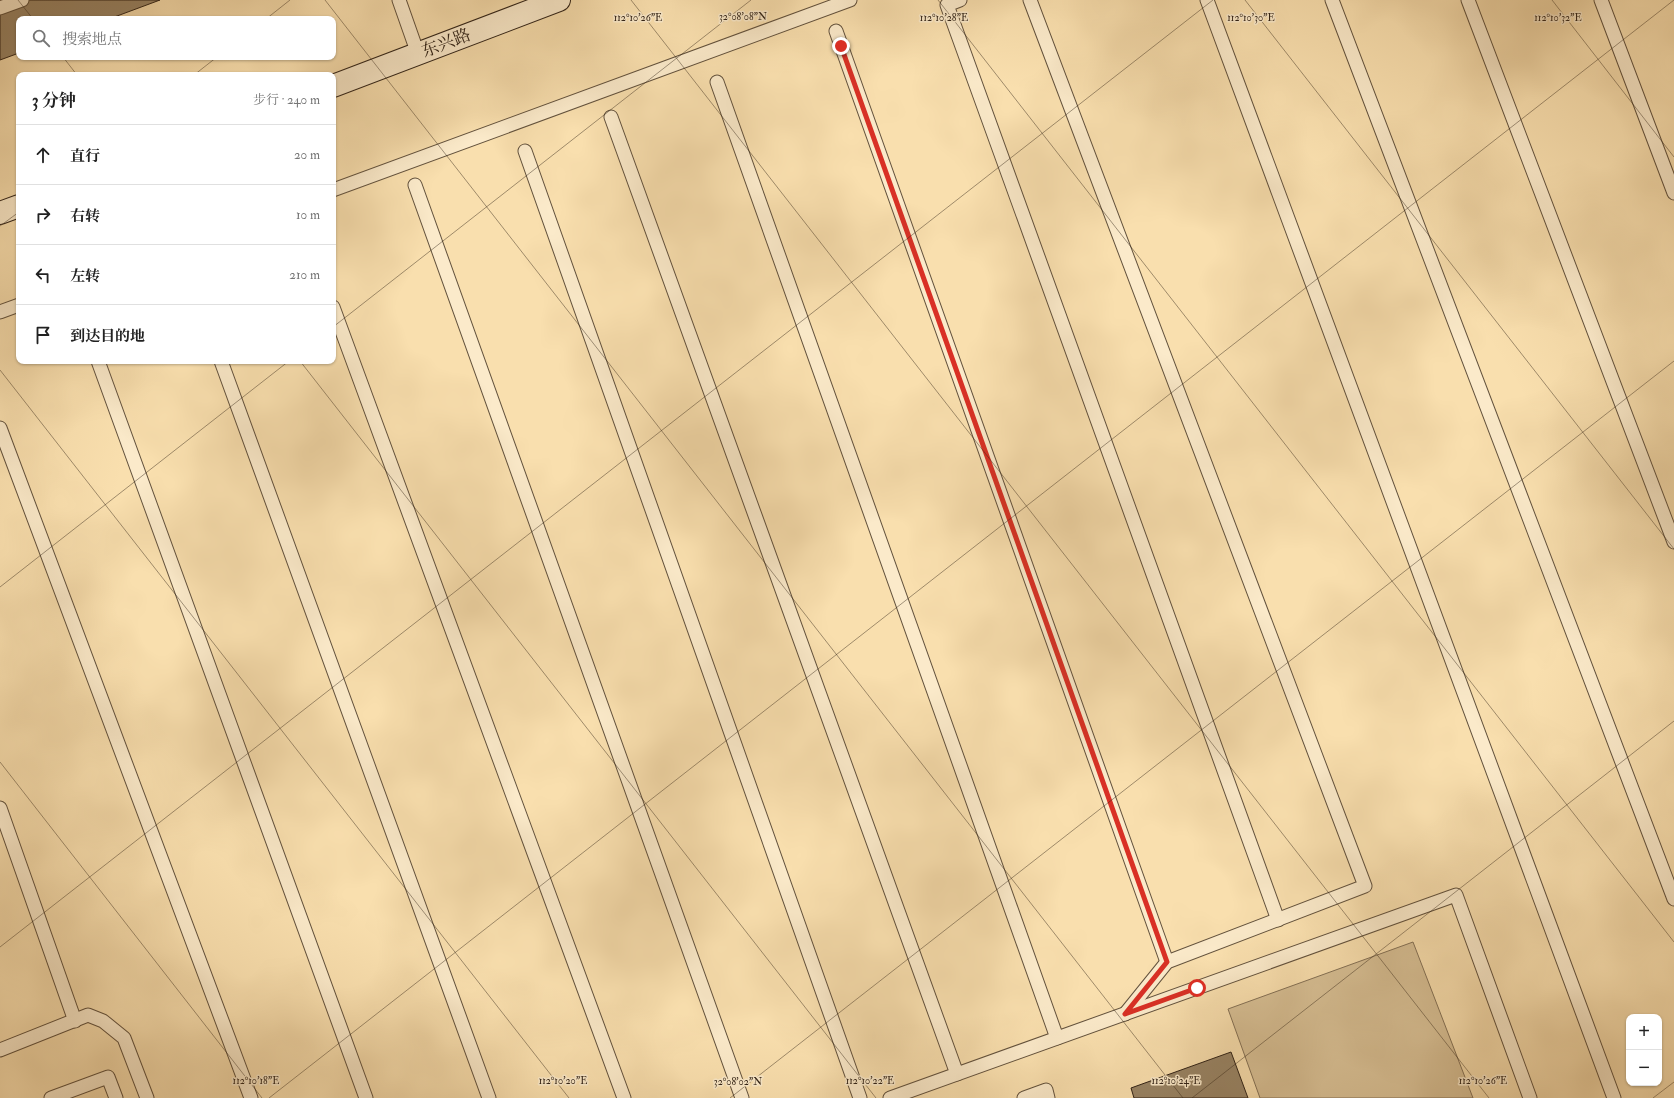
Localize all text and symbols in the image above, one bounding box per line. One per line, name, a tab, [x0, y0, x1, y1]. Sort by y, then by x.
text: 32°08'08"N	[719, 11, 767, 23]
text: 112°10'26"E	[614, 12, 662, 24]
text: 112°10'28"E	[920, 12, 968, 24]
text: 112°10'30"E	[1227, 12, 1275, 24]
text: 112°10'32"E	[1534, 12, 1582, 24]
search box	[16, 16, 336, 60]
street label: 东兴路	[418, 24, 474, 62]
icon: search	[30, 27, 52, 49]
text: 搜索地点	[62, 30, 122, 49]
route end	[832, 37, 850, 55]
text: 3 分钟	[32, 90, 76, 111]
text: 步行 · 240 m	[253, 92, 320, 108]
icon: ahead	[32, 144, 54, 166]
text: 直行	[70, 147, 100, 166]
text: 20 m	[294, 147, 320, 163]
icon: right	[32, 204, 54, 226]
text: 右转	[70, 207, 100, 226]
text: 10 m	[296, 207, 320, 223]
icon: left	[32, 264, 54, 286]
text: 左转	[70, 267, 100, 286]
text: 210 m	[289, 267, 320, 283]
icon: arrive	[32, 324, 54, 346]
text: 到达目的地	[70, 327, 145, 346]
route start	[1188, 979, 1206, 997]
map controls	[1626, 1014, 1662, 1086]
button: +	[1626, 1014, 1662, 1050]
button: −	[1626, 1050, 1662, 1086]
text: 112°10'18"E	[233, 1075, 279, 1087]
text: 112°10'20"E	[539, 1075, 587, 1087]
text: 112°10'22"E	[846, 1075, 894, 1087]
text: 112°10'24"E	[1152, 1075, 1200, 1087]
text: 112°10'26"E	[1459, 1075, 1507, 1087]
text: 32°08'02"N	[714, 1076, 762, 1088]

